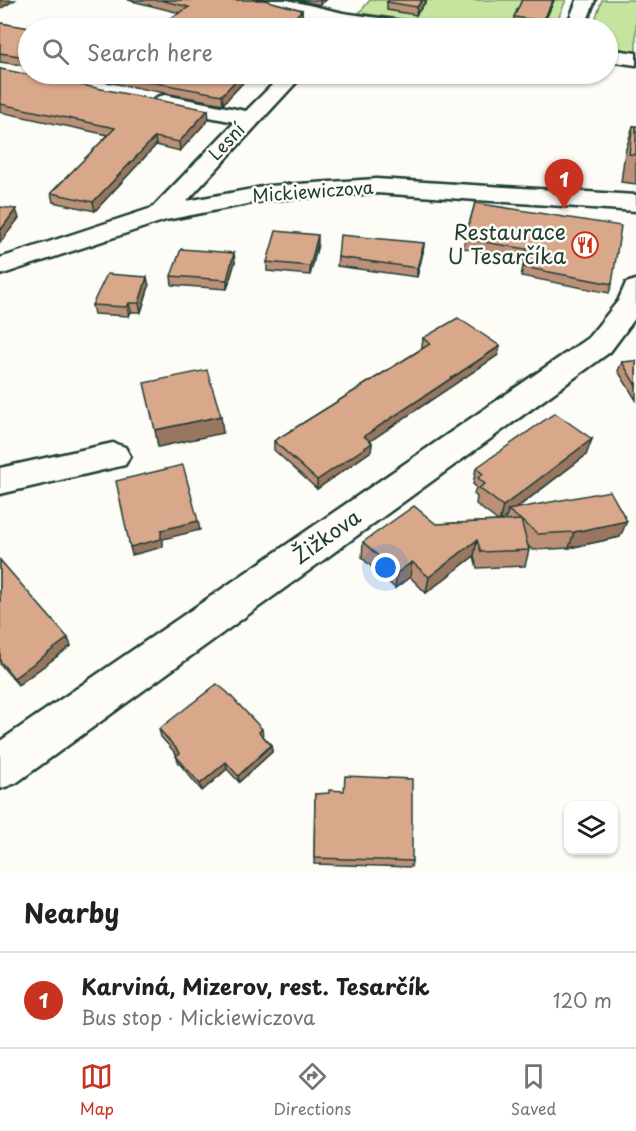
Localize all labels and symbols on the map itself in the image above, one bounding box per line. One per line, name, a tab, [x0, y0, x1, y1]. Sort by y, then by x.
street label: Lesní	[201, 116, 251, 166]
pin: 1	[544, 160, 584, 209]
street label: Mickiewiczova	[251, 173, 375, 208]
place label: Restaurace U Tesarčíka	[447, 215, 566, 271]
restaurant icon: Restaurace U Tesarčíka	[570, 230, 600, 260]
street label: Žižkova	[285, 500, 367, 571]
your location	[371, 553, 400, 582]

